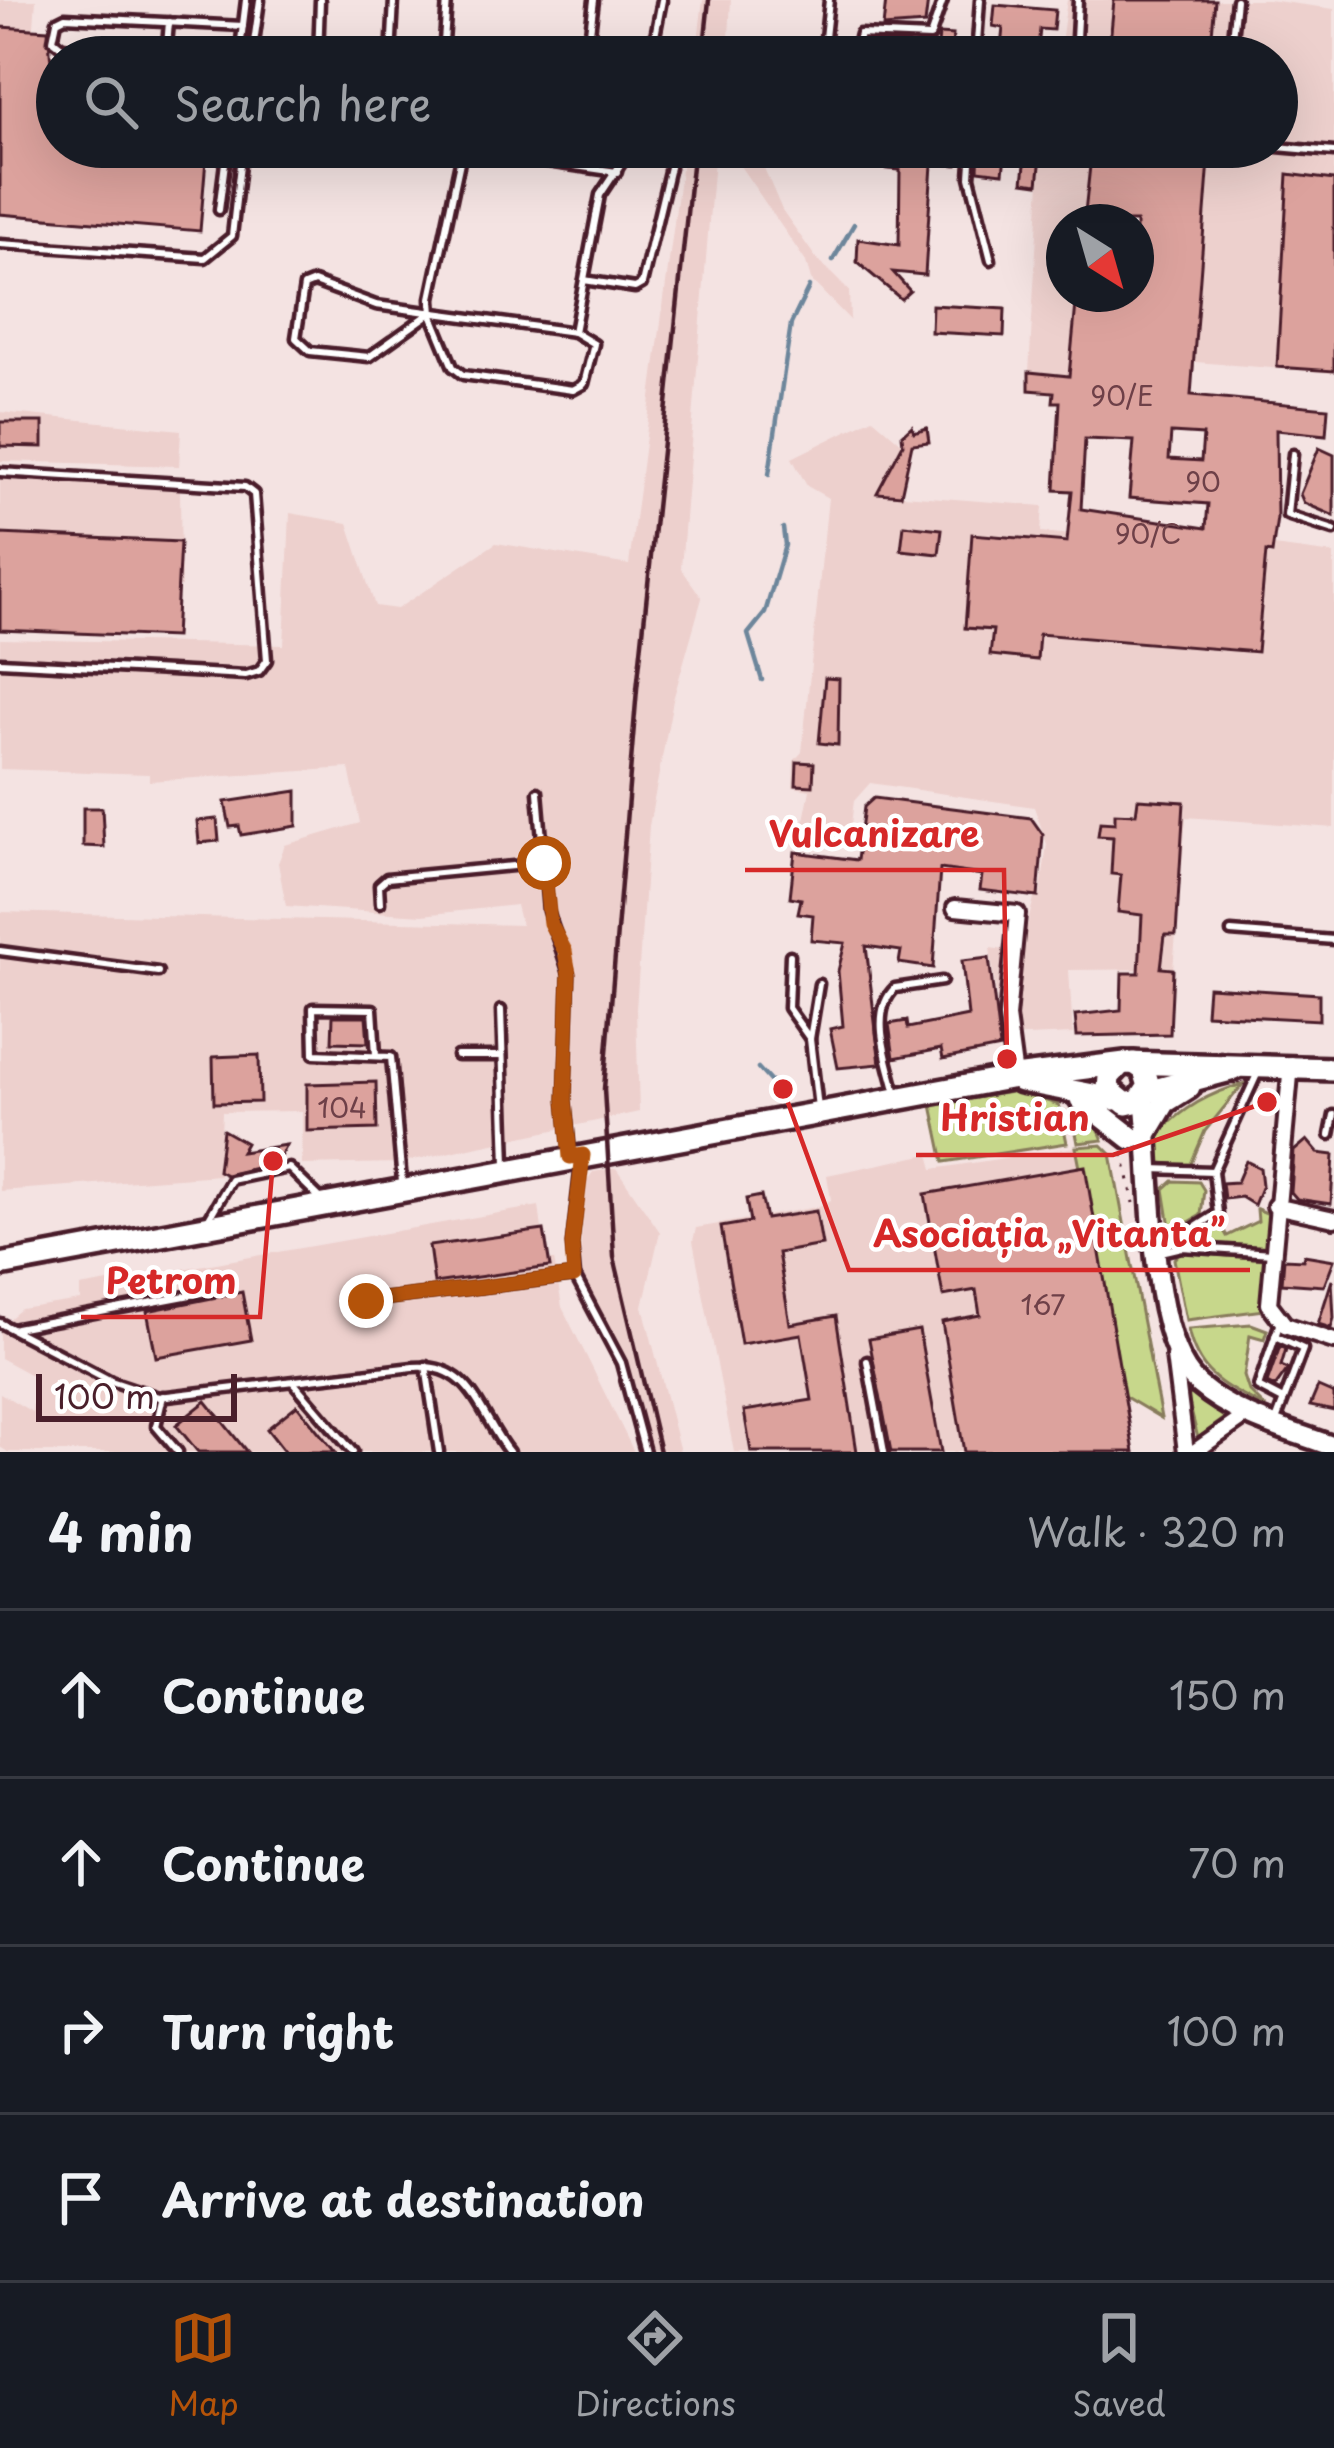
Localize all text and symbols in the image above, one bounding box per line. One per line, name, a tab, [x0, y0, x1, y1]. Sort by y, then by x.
search box	[36, 36, 1298, 168]
text: Search here	[174, 68, 431, 136]
icon: search	[78, 69, 144, 135]
north arrow	[1046, 204, 1154, 312]
house number: 90/E	[1090, 374, 1154, 415]
house number: 90	[1185, 460, 1221, 501]
house number: 90/C	[1115, 512, 1181, 553]
callout: Vulcanizare	[745, 798, 1004, 870]
text: Vulcanizare	[769, 805, 979, 859]
route start	[517, 836, 571, 890]
callout: Hristian	[916, 1083, 1113, 1155]
house number: 104	[317, 1086, 367, 1127]
text: Hristian	[940, 1089, 1090, 1143]
callout: Asociația „Vitanta”	[849, 1198, 1250, 1270]
text: Asociația „Vitanta”	[873, 1205, 1225, 1259]
callout: Petrom	[81, 1245, 260, 1317]
text: Petrom	[105, 1252, 237, 1306]
route end	[339, 1274, 393, 1328]
house number: 167	[1021, 1283, 1065, 1324]
scale bar	[36, 1368, 237, 1421]
text: 100 m	[54, 1370, 155, 1420]
text: 4 min	[48, 1492, 193, 1569]
text: Walk · 320 m	[1027, 1501, 1286, 1560]
text: Continue	[162, 1660, 365, 1728]
icon: ahead	[48, 1661, 114, 1727]
text: 150 m	[1169, 1664, 1286, 1723]
text: Continue	[162, 1828, 365, 1896]
icon: ahead	[48, 1829, 114, 1895]
text: 70 m	[1188, 1832, 1286, 1891]
text: Turn right	[162, 1996, 394, 2064]
icon: right	[48, 1997, 114, 2063]
text: 100 m	[1167, 2000, 1286, 2059]
text: Arrive at destination	[162, 2164, 645, 2232]
icon: arrive	[48, 2165, 114, 2231]
tab: Map	[168, 2305, 239, 2427]
tab: Directions	[575, 2305, 736, 2427]
tab: Saved	[1072, 2305, 1166, 2427]

